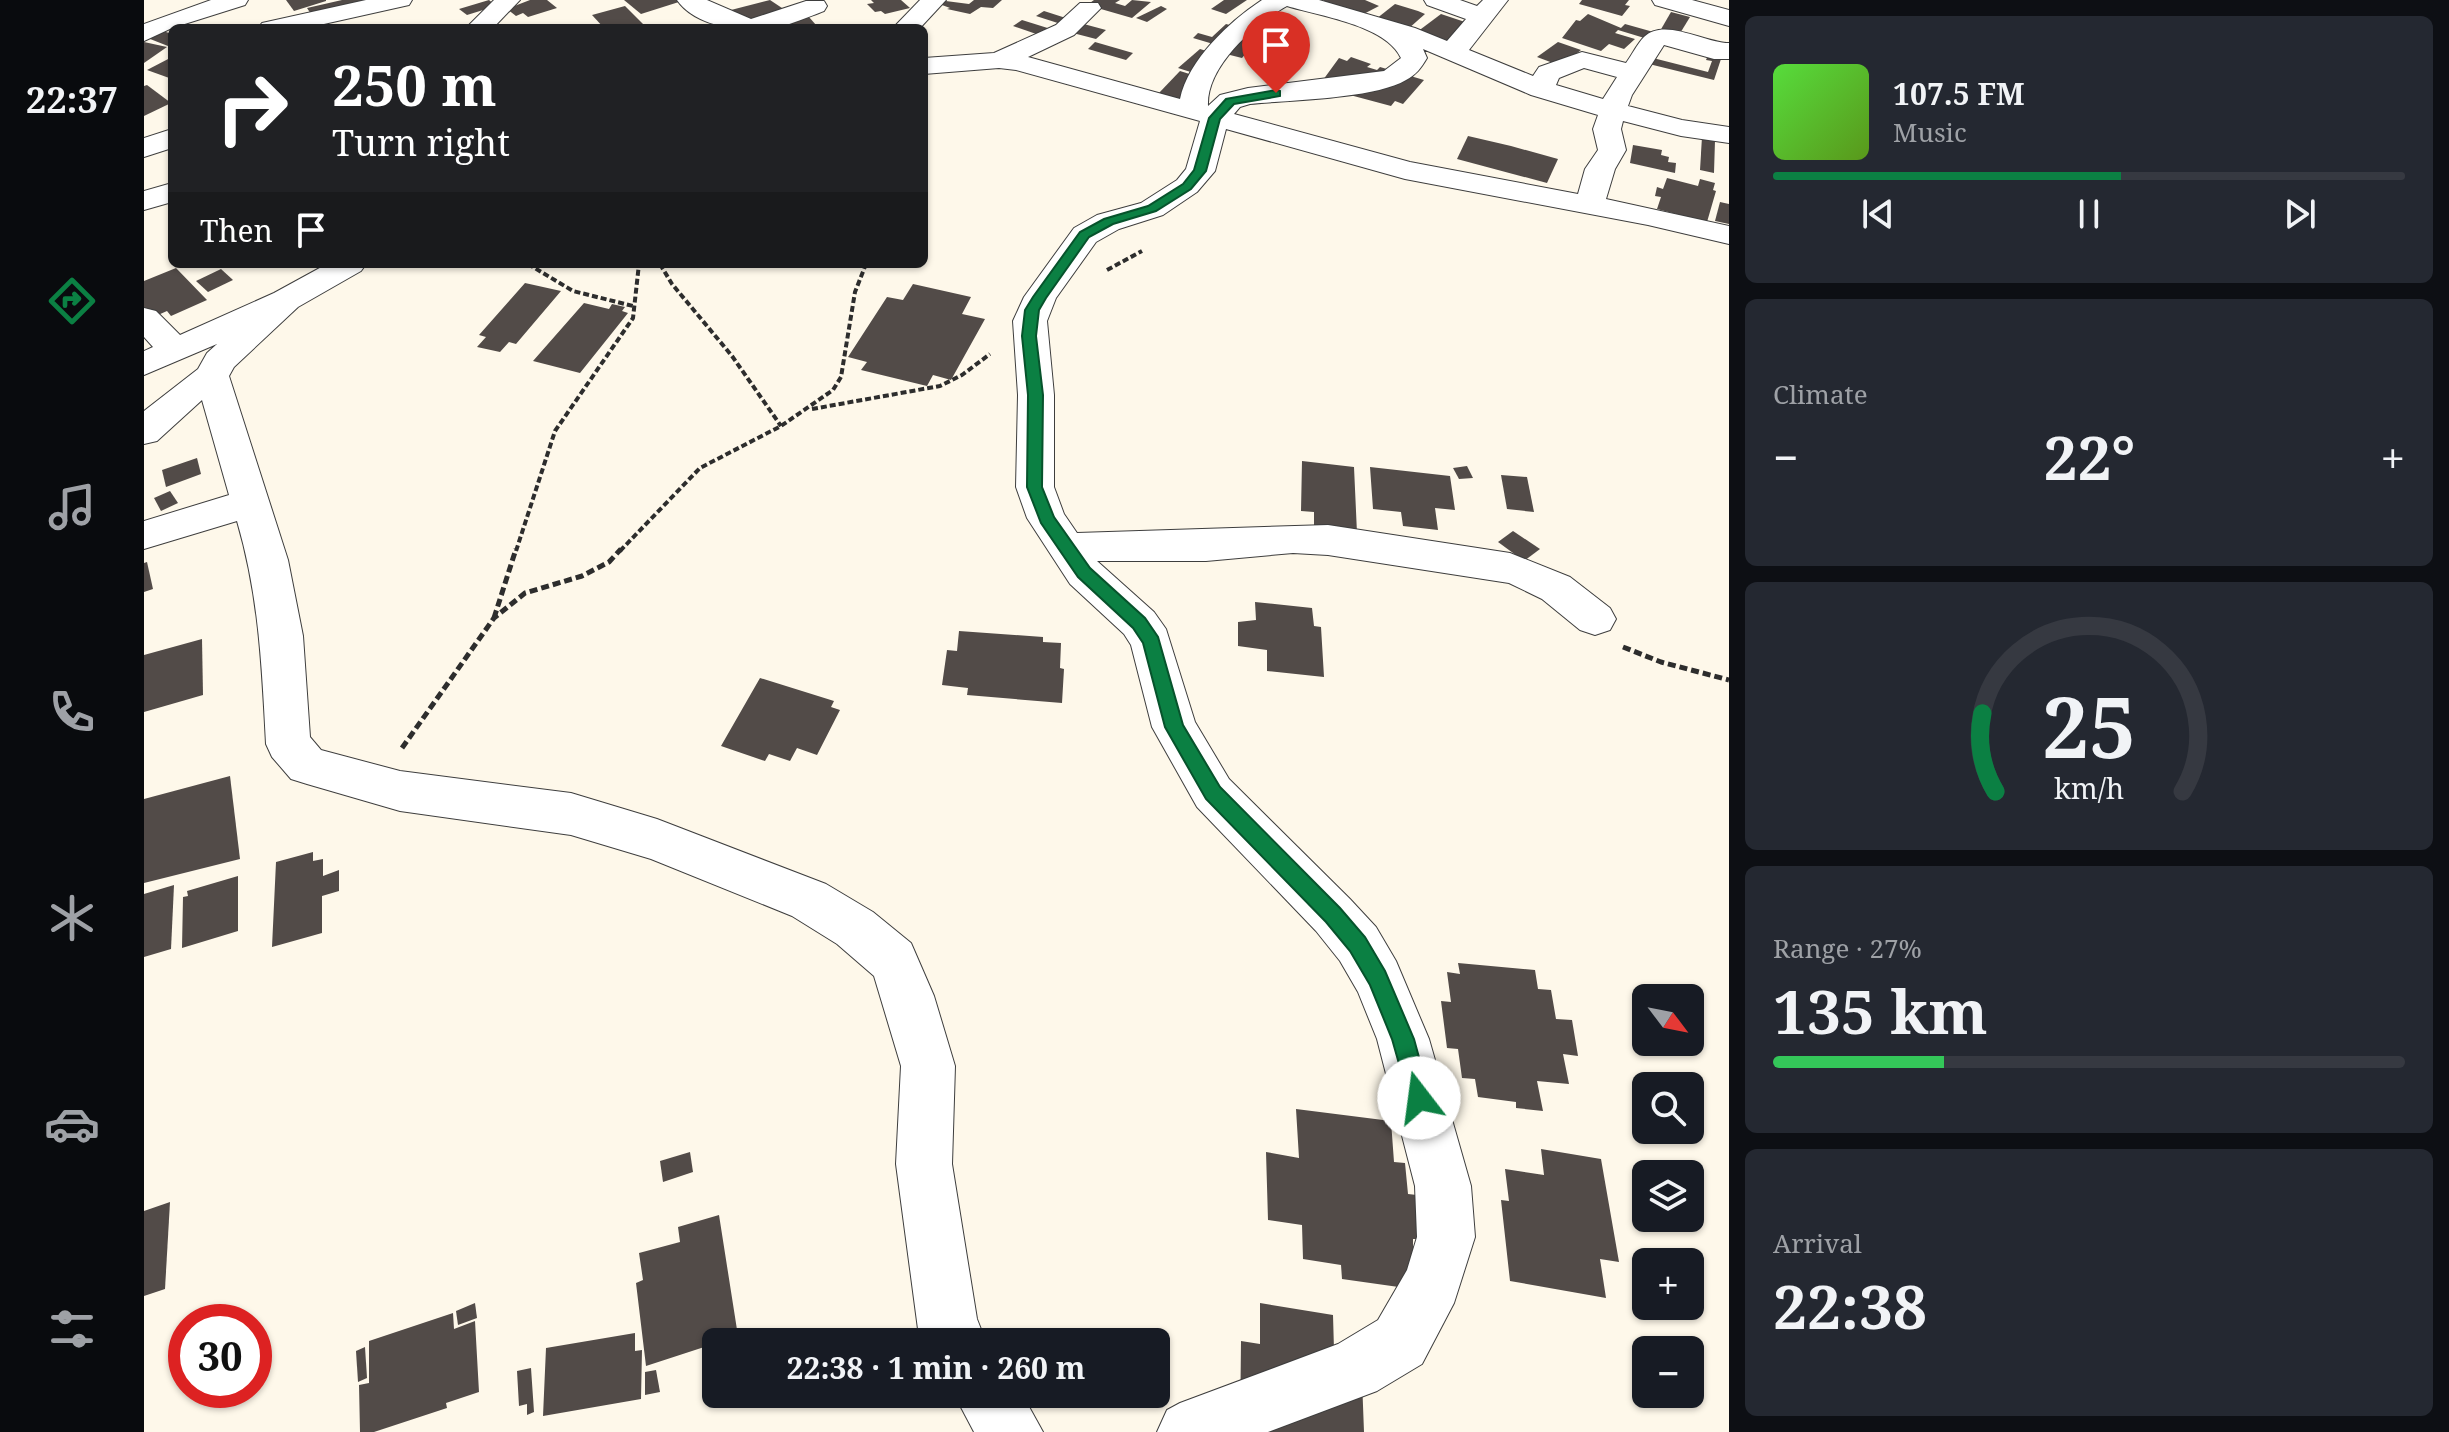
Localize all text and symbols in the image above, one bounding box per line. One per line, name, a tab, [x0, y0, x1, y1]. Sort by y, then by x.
pin	[1242, 11, 1310, 93]
icon: arrive	[1254, 23, 1298, 67]
text: 250 m	[332, 46, 497, 122]
icon: right	[200, 56, 304, 160]
text: 107.5 FM	[1893, 73, 2025, 114]
text: 22:37	[26, 75, 118, 124]
text: Music	[1893, 114, 1967, 150]
text: Turn right	[332, 118, 510, 167]
icon: previous	[1856, 192, 1900, 236]
icon: pause	[2067, 192, 2111, 236]
icon: next	[2278, 192, 2322, 236]
icon: arrive	[289, 208, 333, 252]
text: Then	[200, 210, 273, 251]
icon: directions	[44, 273, 100, 329]
text: Climate	[1773, 376, 1868, 412]
text: 22°	[2044, 416, 2135, 498]
text: −	[1773, 427, 1798, 487]
text: +	[2380, 427, 2405, 487]
icon: music	[44, 479, 100, 535]
text: 25	[2042, 669, 2136, 782]
icon: phone	[44, 684, 100, 740]
text: km/h	[2054, 768, 2124, 807]
icon: climate	[44, 890, 100, 946]
text: Range · 27%	[1773, 930, 1922, 966]
text: 135 km	[1773, 970, 1988, 1052]
north arrow	[1632, 984, 1704, 1056]
map controls	[1632, 984, 1704, 1408]
position arrow	[1377, 1056, 1461, 1140]
button: search	[1632, 1072, 1704, 1144]
icon: car	[44, 1096, 100, 1152]
button: layers	[1632, 1160, 1704, 1232]
text: Arrival	[1773, 1225, 1862, 1261]
button: +	[1632, 1248, 1704, 1320]
text: 22:38	[1773, 1265, 1927, 1347]
icon: filters	[44, 1301, 100, 1357]
speed limit sign: 30	[168, 1304, 272, 1408]
button: −	[1632, 1336, 1704, 1408]
text: 22:38 · 1 min · 260 m	[787, 1347, 1085, 1388]

